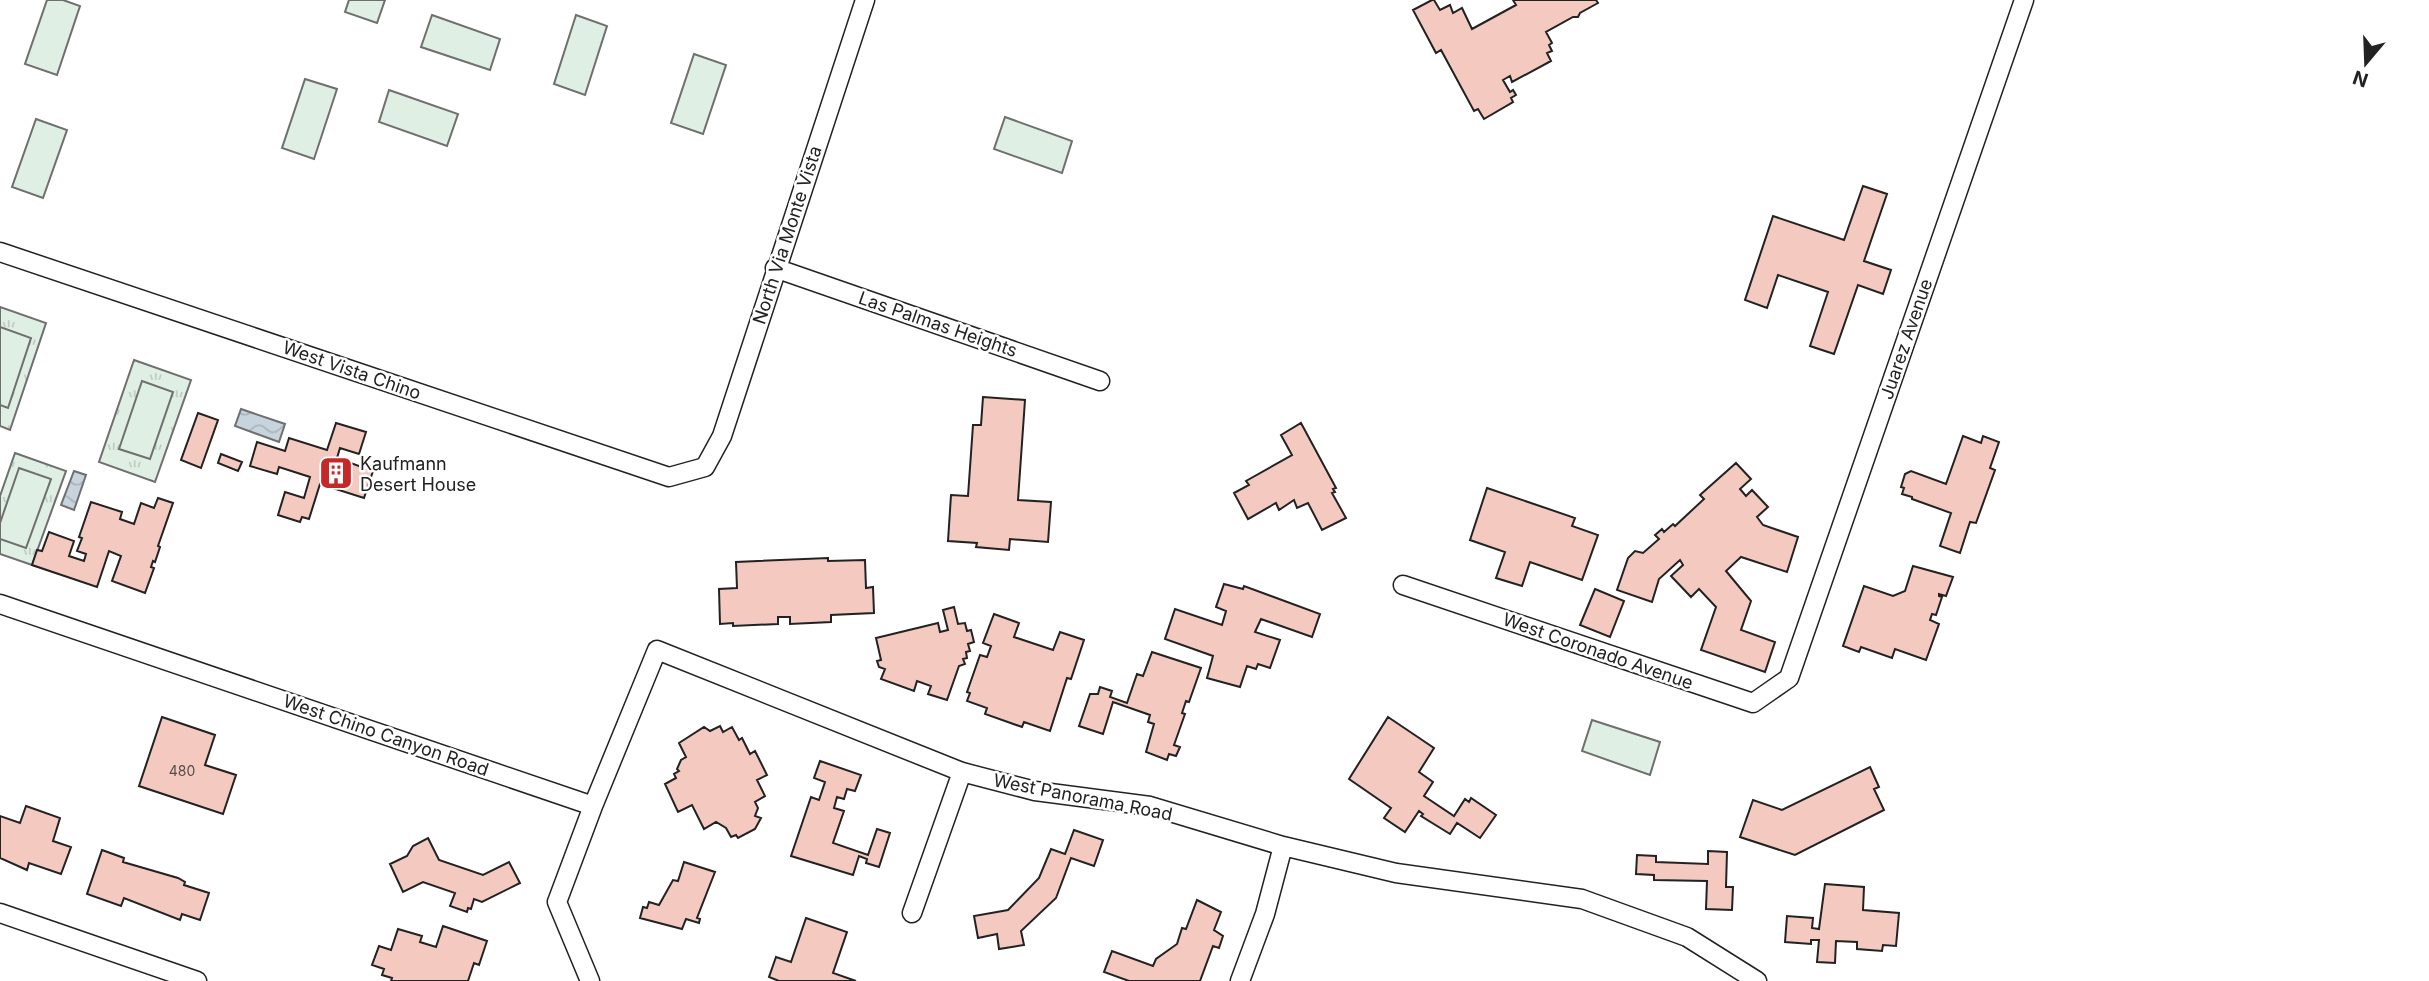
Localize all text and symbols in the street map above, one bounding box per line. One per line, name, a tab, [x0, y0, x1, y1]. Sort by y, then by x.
north arrow	[2331, 28, 2401, 98]
text: N	[2350, 65, 2371, 92]
street label: North Via Monte Vista	[748, 143, 826, 327]
street label: Juarez Avenue	[1876, 276, 1936, 402]
street label: Las Palmas Heights	[856, 287, 1020, 361]
street label: West Vista Chino	[280, 337, 424, 403]
place label: Kaufmann Desert House	[360, 453, 476, 495]
building icon: Kaufmann Desert House	[317, 454, 355, 492]
street label: West Coronado Avenue	[1500, 609, 1696, 693]
street label: West Chino Canyon Road	[281, 690, 491, 780]
house number: 480	[169, 762, 195, 779]
street label: West Panorama Road	[992, 769, 1174, 825]

